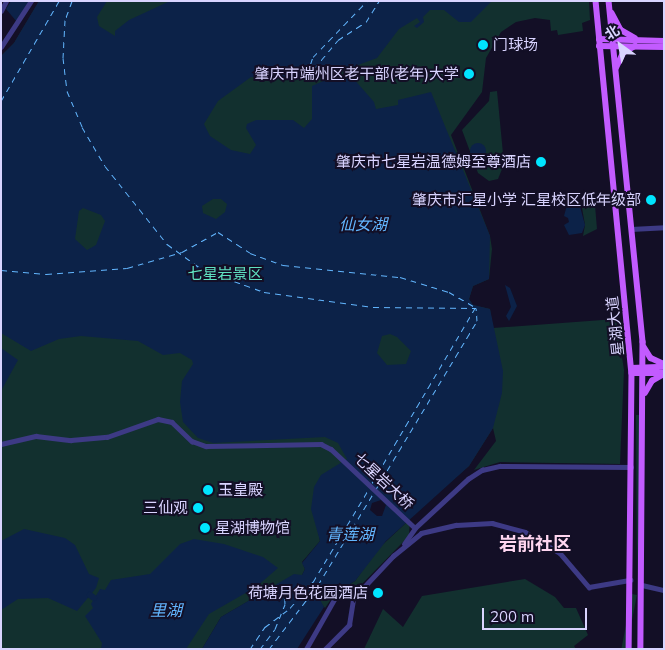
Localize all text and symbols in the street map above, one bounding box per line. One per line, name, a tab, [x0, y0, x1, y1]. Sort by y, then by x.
north arrow	[595, 20, 645, 70]
text: 北	[601, 21, 623, 44]
place label: 门球场	[493, 36, 538, 54]
marker: 门球场	[477, 39, 489, 51]
place label: 肇庆市端州区老干部(老年)大学	[254, 65, 459, 83]
marker: 肇庆市端州区老干部(老年)大学	[463, 68, 475, 80]
place label: 肇庆市七星岩温德姆至尊酒店	[336, 153, 531, 171]
marker: 肇庆市七星岩温德姆至尊酒店	[535, 156, 547, 168]
place label: 肇庆市汇星小学 汇星校区低年级部	[412, 191, 641, 209]
marker: 肇庆市汇星小学 汇星校区低年级部	[645, 194, 657, 206]
water label: 仙女湖	[339, 214, 387, 234]
park label: 七星岩景区	[188, 265, 262, 283]
street label: 星湖大道	[603, 295, 627, 357]
street label: 七星岩大桥	[350, 449, 418, 513]
place label: 玉皇殿	[218, 481, 263, 499]
marker: 玉皇殿	[202, 484, 214, 496]
place label: 三仙观	[143, 499, 188, 517]
marker: 三仙观	[192, 502, 204, 514]
place label: 星湖博物馆	[215, 519, 290, 537]
marker: 星湖博物馆	[199, 522, 211, 534]
water label: 青莲湖	[326, 524, 374, 544]
district label: 岩前社区	[499, 533, 571, 555]
place label: 荷塘月色花园酒店	[248, 584, 368, 602]
marker: 荷塘月色花园酒店	[372, 587, 384, 599]
scale bar	[485, 598, 590, 630]
water label: 里湖	[150, 600, 182, 620]
text: 200 m	[490, 607, 534, 626]

